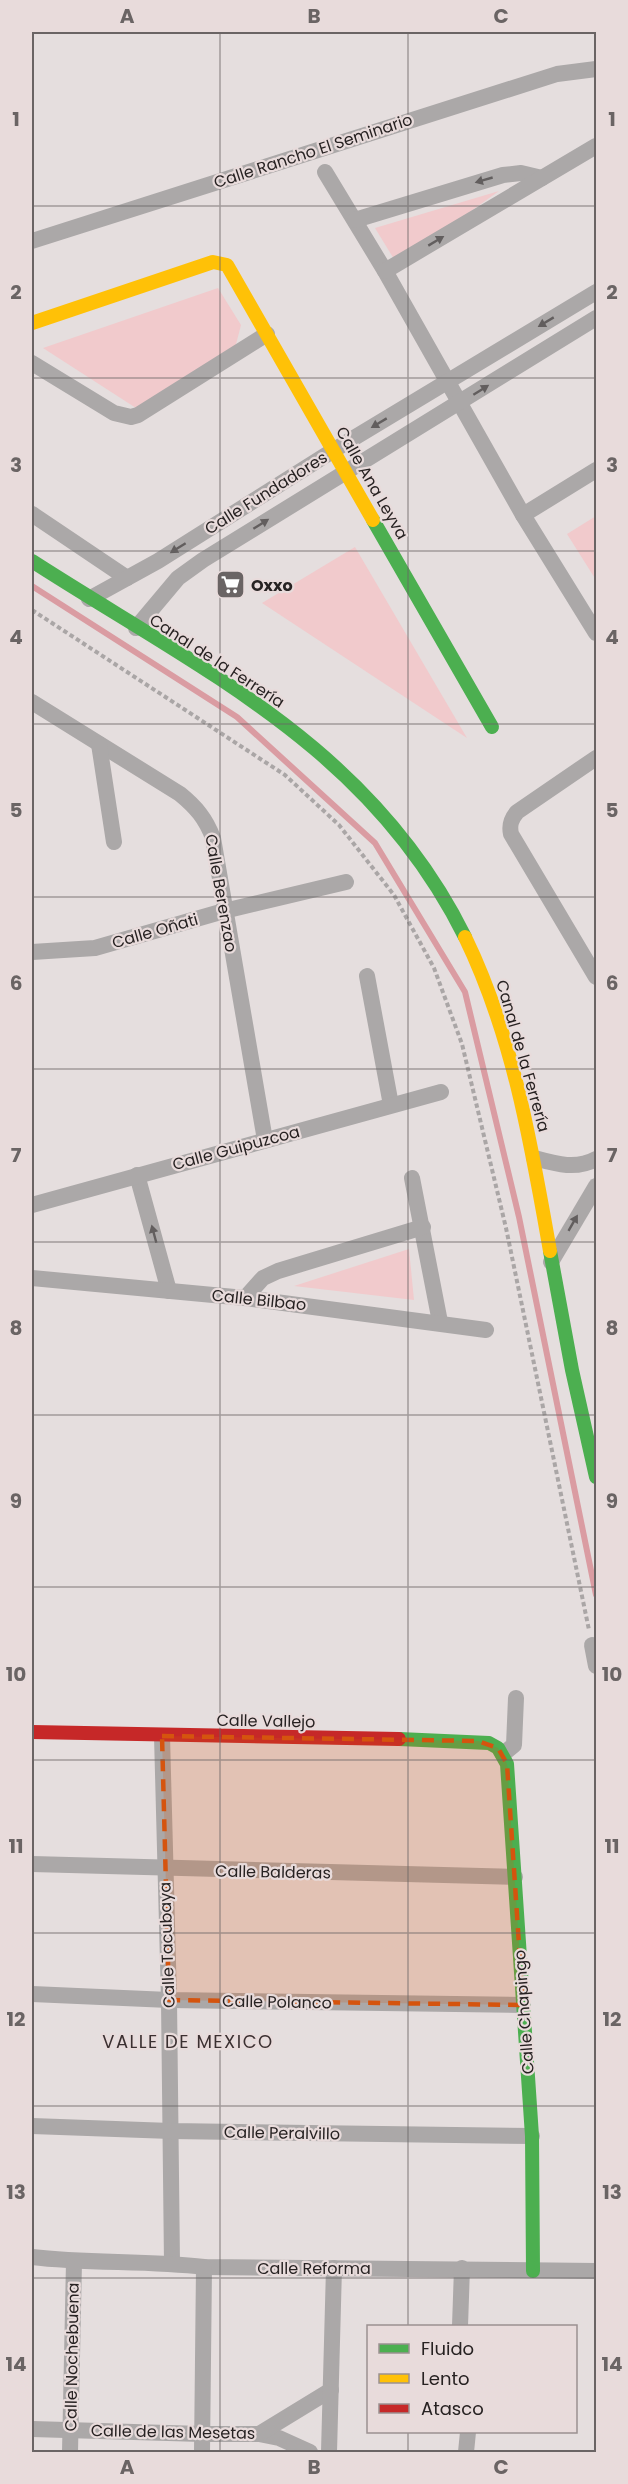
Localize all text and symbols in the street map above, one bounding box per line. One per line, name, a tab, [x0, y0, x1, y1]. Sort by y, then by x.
text: A	[120, 2, 135, 30]
text: B	[307, 2, 321, 30]
text: C	[493, 2, 509, 30]
text: 1	[12, 105, 20, 133]
text: 1	[608, 105, 616, 133]
street label: Calle Rancho El Seminario	[211, 108, 415, 194]
one-way arrow	[475, 176, 493, 185]
one-way arrow	[428, 235, 444, 246]
text: 2	[10, 278, 22, 306]
text: 2	[606, 278, 618, 306]
one-way arrow	[538, 317, 554, 328]
one-way arrow	[473, 385, 489, 396]
one-way arrow	[371, 417, 387, 428]
street label: Calle Ana Leyva	[330, 422, 414, 544]
street label: Calle Fundadores	[200, 446, 332, 540]
text: 3	[10, 451, 22, 479]
text: 3	[606, 451, 618, 479]
one-way arrow	[252, 519, 269, 530]
one-way arrow	[170, 543, 186, 554]
supermarket icon: Oxxo	[214, 569, 246, 601]
place label: Oxxo	[251, 574, 293, 597]
street label: Canal de la Ferrería	[145, 609, 289, 713]
text: 4	[9, 623, 23, 651]
text: 4	[605, 623, 619, 651]
text: 5	[10, 796, 23, 824]
text: 5	[606, 796, 619, 824]
street label: Calle Berenzao	[199, 832, 243, 954]
street label: Calle Oñati	[109, 908, 201, 954]
text: 6	[10, 969, 22, 997]
text: 6	[606, 969, 618, 997]
street label: Canal de la Ferrería	[490, 977, 556, 1135]
street label: Calle Guipuzcoa	[170, 1120, 302, 1176]
text: 7	[11, 1141, 22, 1169]
text: 7	[607, 1141, 618, 1169]
one-way arrow	[568, 1214, 578, 1231]
one-way arrow	[149, 1225, 158, 1243]
street label: Calle Bilbao	[211, 1284, 307, 1316]
text: 8	[10, 1314, 22, 1342]
text: 8	[606, 1314, 618, 1342]
text: 9	[10, 1487, 22, 1515]
text: 9	[606, 1487, 618, 1515]
text: 10	[6, 1660, 26, 1688]
text: 10	[602, 1660, 622, 1688]
street label: Calle Vallejo	[216, 1709, 316, 1733]
text: 11	[8, 1832, 24, 1860]
text: 11	[604, 1832, 620, 1860]
street label: Calle Balderas	[215, 1859, 331, 1885]
street label: Calle Tacubaya	[153, 1882, 181, 2008]
street label: Calle Chapingo	[508, 1949, 540, 2075]
street label: Calle Polanco	[222, 1990, 332, 2014]
text: 12	[7, 2005, 25, 2033]
text: 12	[603, 2005, 621, 2033]
district label: VALLE DE MEXICO	[102, 2029, 274, 2054]
street label: Calle Peralvillo	[224, 2120, 340, 2146]
text: 13	[6, 2178, 26, 2206]
text: 13	[602, 2178, 622, 2206]
street label: Calle Reforma	[257, 2257, 371, 2280]
street label: Calle Nochebuena	[59, 2282, 85, 2432]
legend	[367, 2325, 577, 2433]
text: Fluido	[421, 2336, 474, 2361]
text: 14	[5, 2350, 27, 2378]
text: 14	[601, 2350, 623, 2378]
text: Lento	[421, 2366, 470, 2391]
text: Atasco	[421, 2396, 484, 2421]
street label: Calle de las Mesetas	[91, 2419, 255, 2445]
text: A	[120, 2453, 135, 2481]
text: B	[307, 2453, 321, 2481]
text: C	[493, 2453, 509, 2481]

